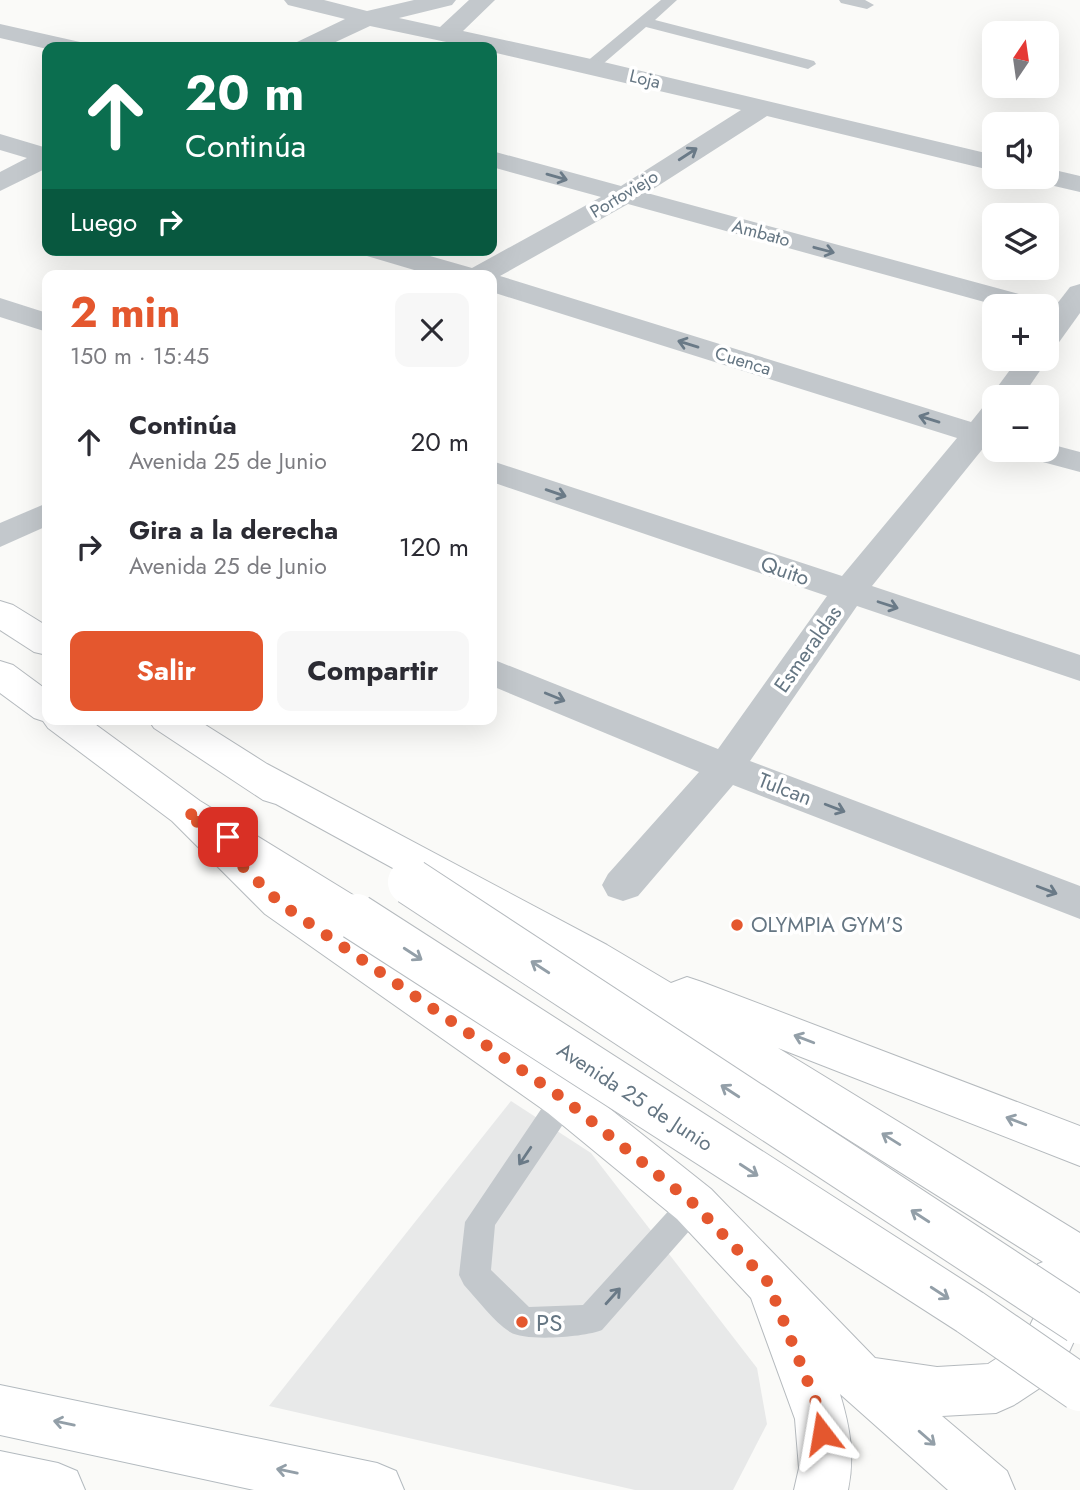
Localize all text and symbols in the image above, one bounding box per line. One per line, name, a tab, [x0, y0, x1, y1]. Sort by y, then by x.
north arrow	[982, 21, 1059, 98]
map controls	[982, 21, 1059, 462]
text: 20 m	[185, 58, 304, 128]
street label: Loja	[627, 63, 663, 95]
icon: ahead	[70, 70, 161, 161]
button: sound	[982, 112, 1059, 189]
text: Continúa	[185, 123, 306, 169]
one-way arrow	[678, 147, 698, 161]
street label: Portoviejo	[585, 163, 663, 225]
one-way arrow	[546, 172, 568, 185]
text: Luego	[70, 203, 137, 241]
icon: right	[151, 203, 189, 241]
button: layers	[982, 203, 1059, 280]
street label: Ambato	[729, 213, 793, 253]
one-way arrow	[812, 244, 835, 257]
text: 2 min	[70, 282, 180, 343]
button: close	[395, 293, 469, 367]
button: +	[982, 294, 1059, 371]
one-way arrow	[677, 337, 699, 350]
text: 150 m · 15:45	[70, 339, 209, 373]
street label: Cuenca	[712, 340, 774, 382]
button: −	[982, 385, 1059, 462]
text: Continúa	[129, 406, 237, 444]
one-way arrow	[918, 412, 940, 425]
icon: ahead	[70, 423, 108, 461]
text: 20 m	[411, 423, 469, 461]
text: Avenida 25 de Junio	[129, 444, 327, 478]
one-way arrow	[545, 488, 567, 500]
text: Gira a la derecha	[129, 511, 338, 549]
icon: right	[70, 528, 108, 566]
text: 120 m	[399, 528, 469, 566]
text: Avenida 25 de Junio	[129, 549, 327, 583]
street label: Quito	[757, 549, 813, 593]
street label: Esmeraldas	[767, 599, 849, 699]
one-way arrow	[877, 600, 899, 613]
button: Salir	[70, 631, 263, 711]
button: Compartir	[277, 631, 469, 711]
one-way arrow	[544, 692, 565, 705]
street label: Tulcan	[754, 765, 816, 813]
one-way arrow	[823, 803, 845, 816]
pin	[198, 807, 258, 867]
icon: arrive	[209, 818, 247, 856]
one-way arrow	[1036, 885, 1057, 898]
place label: OLYMPIA GYM'S	[751, 910, 903, 940]
marker: OLYMPIA GYM'S	[729, 917, 745, 933]
one-way arrow	[403, 947, 422, 962]
one-way arrow	[531, 959, 550, 974]
one-way arrow	[794, 1032, 816, 1044]
street label: Avenida 25 de Junio	[551, 1035, 719, 1159]
one-way arrow	[721, 1084, 740, 1099]
one-way arrow	[1006, 1114, 1028, 1127]
one-way arrow	[881, 1132, 901, 1146]
one-way arrow	[518, 1146, 532, 1165]
one-way arrow	[739, 1162, 758, 1177]
one-way arrow	[911, 1209, 931, 1223]
one-way arrow	[930, 1286, 949, 1300]
one-way arrow	[605, 1287, 621, 1305]
place label: PS	[536, 1305, 562, 1340]
marker: PS	[514, 1314, 530, 1330]
position arrow	[785, 1396, 859, 1470]
one-way arrow	[53, 1416, 76, 1430]
one-way arrow	[918, 1430, 936, 1446]
one-way arrow	[276, 1463, 299, 1477]

